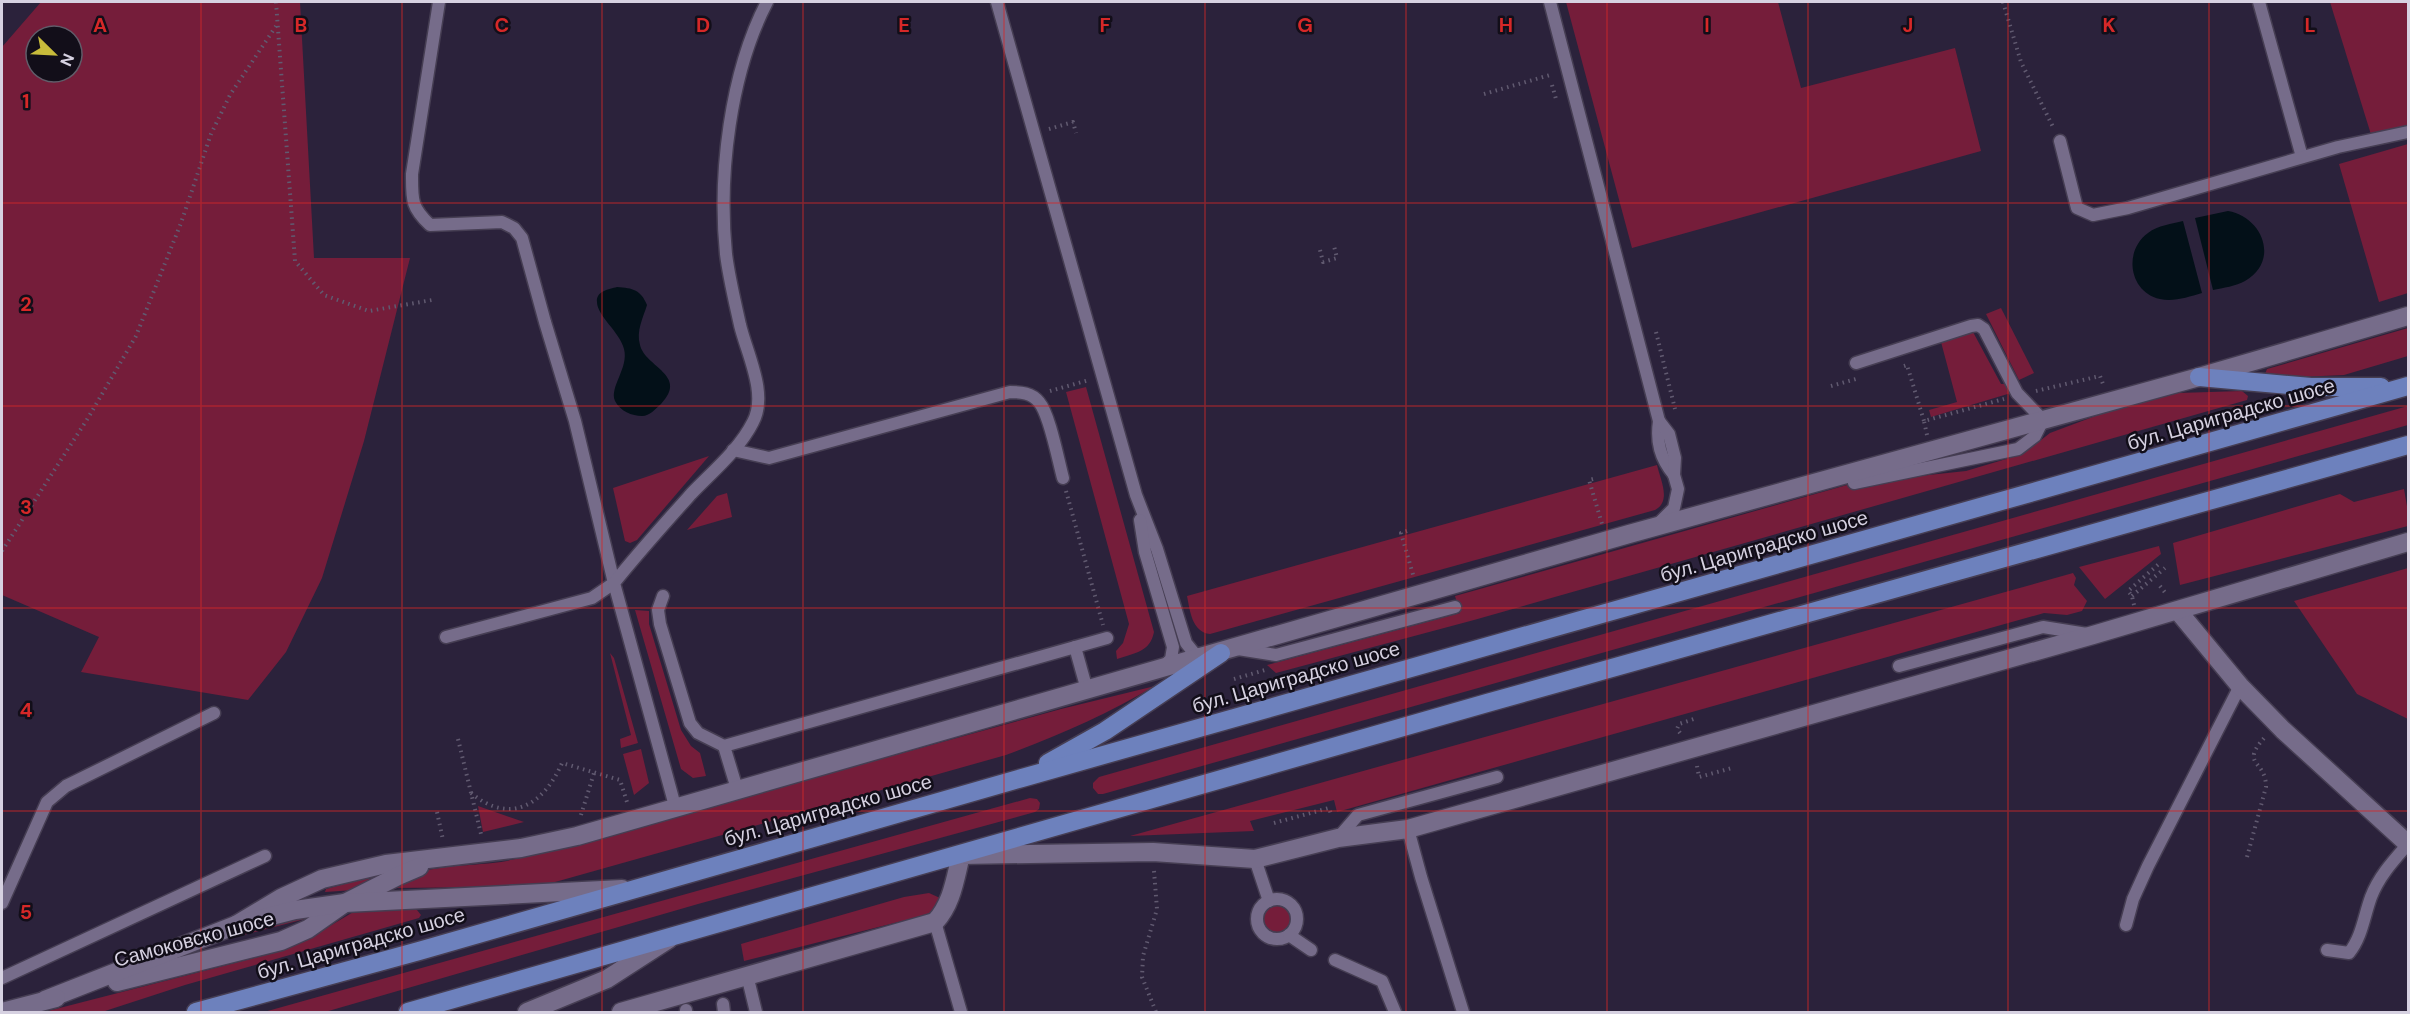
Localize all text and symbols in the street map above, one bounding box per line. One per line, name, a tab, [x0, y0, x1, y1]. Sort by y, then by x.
text: A	[93, 12, 107, 38]
text: B	[295, 12, 307, 38]
text: C	[495, 12, 509, 38]
text: D	[696, 12, 710, 38]
text: E	[898, 12, 910, 38]
text: F	[1099, 12, 1111, 38]
text: G	[1297, 12, 1313, 38]
text: H	[1499, 12, 1513, 38]
text: I	[1704, 12, 1710, 38]
text: J	[1903, 12, 1913, 38]
text: K	[2102, 12, 2116, 38]
text: L	[2304, 12, 2316, 38]
north arrow	[24, 24, 84, 84]
text: N	[55, 50, 79, 69]
text: 1	[22, 88, 30, 114]
text: 2	[20, 291, 32, 317]
street label: бул. Цариградско шосе	[2124, 372, 2338, 456]
text: 3	[20, 494, 32, 520]
street label: бул. Цариградско шосе	[1657, 504, 1871, 588]
street label: бул. Цариградско шосе	[1189, 635, 1403, 719]
text: 4	[20, 697, 33, 723]
street label: бул. Цариградско шосе	[721, 768, 935, 852]
text: 5	[20, 899, 32, 925]
street label: бул. Цариградско шосе	[254, 901, 468, 985]
street label: Самоковско шосе	[111, 905, 277, 973]

